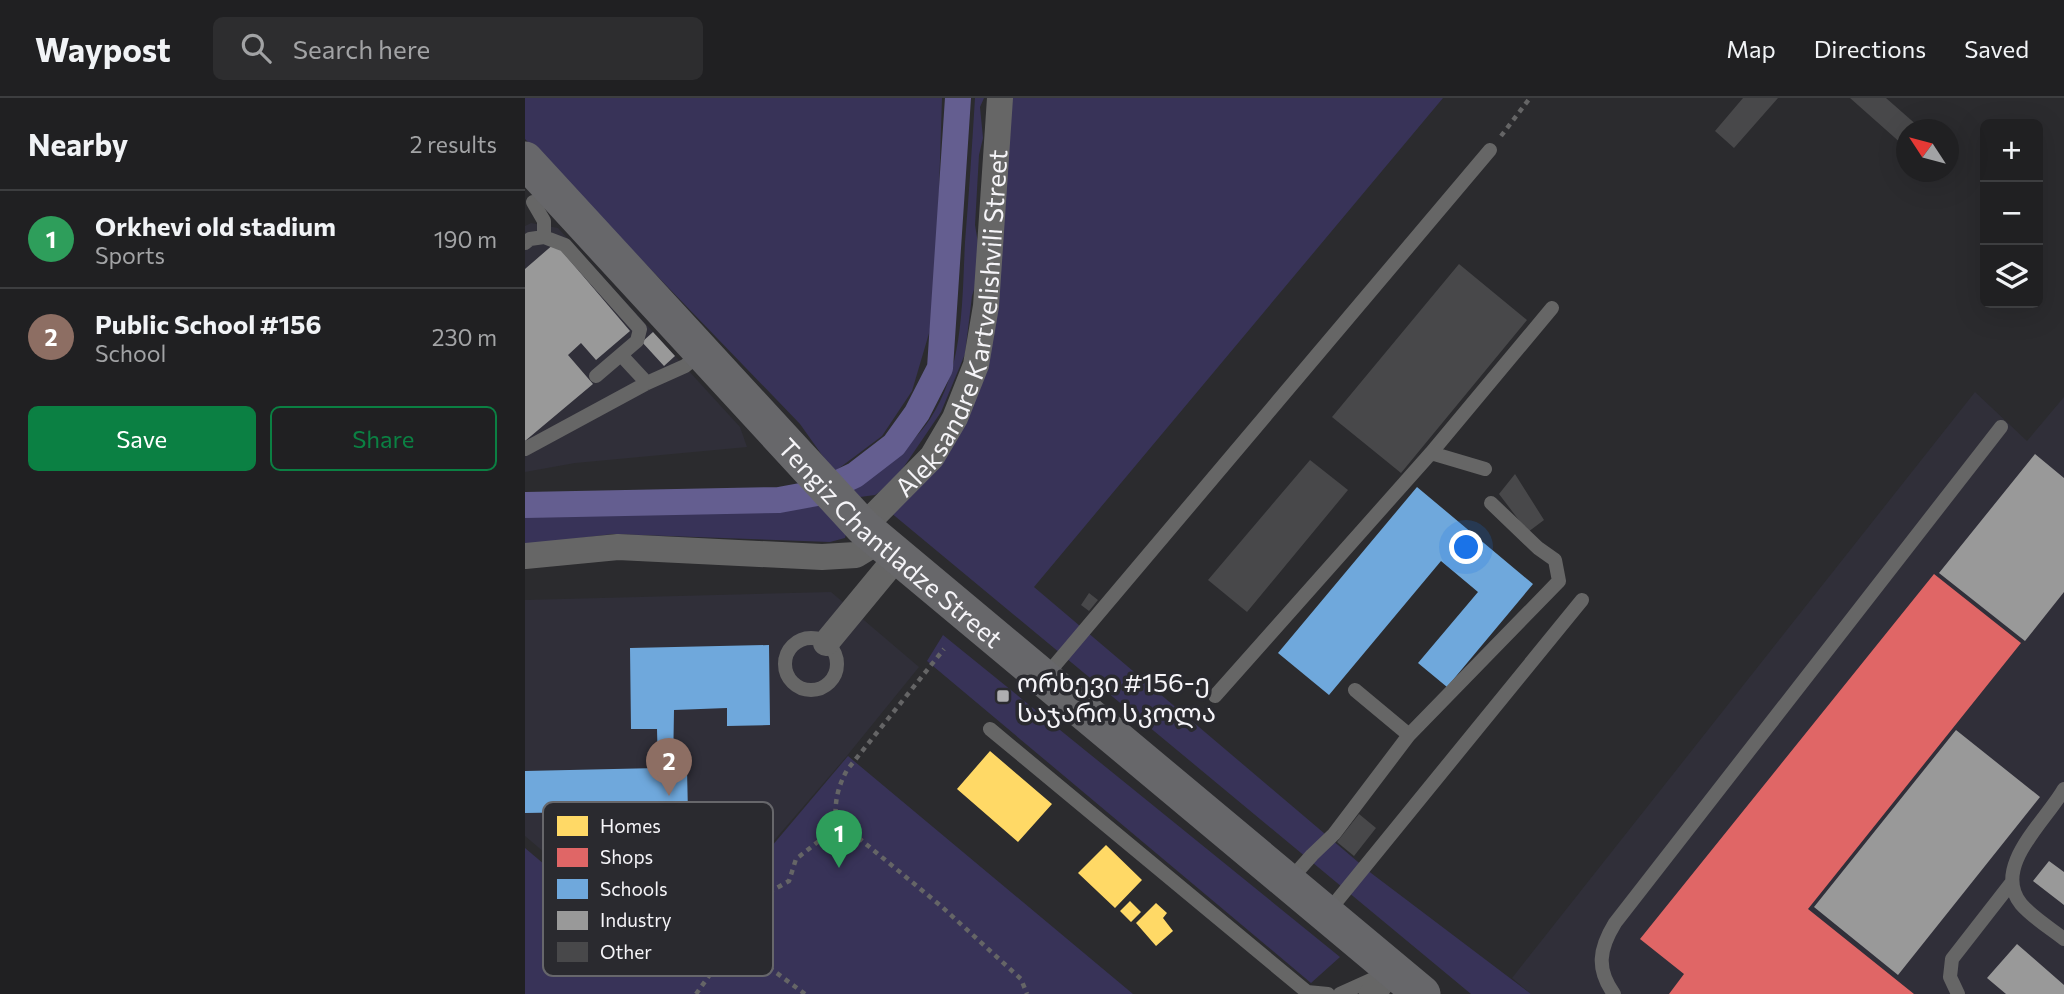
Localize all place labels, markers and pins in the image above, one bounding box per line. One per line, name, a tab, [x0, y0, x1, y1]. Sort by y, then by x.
place label: ორხევი #156-ე საჯარო სკოლა	[1017, 666, 1216, 729]
marker: ორხევი #156-ე საჯარო სკოლა	[995, 688, 1011, 704]
pin: 2	[646, 738, 692, 796]
pin: 1	[816, 810, 862, 868]

